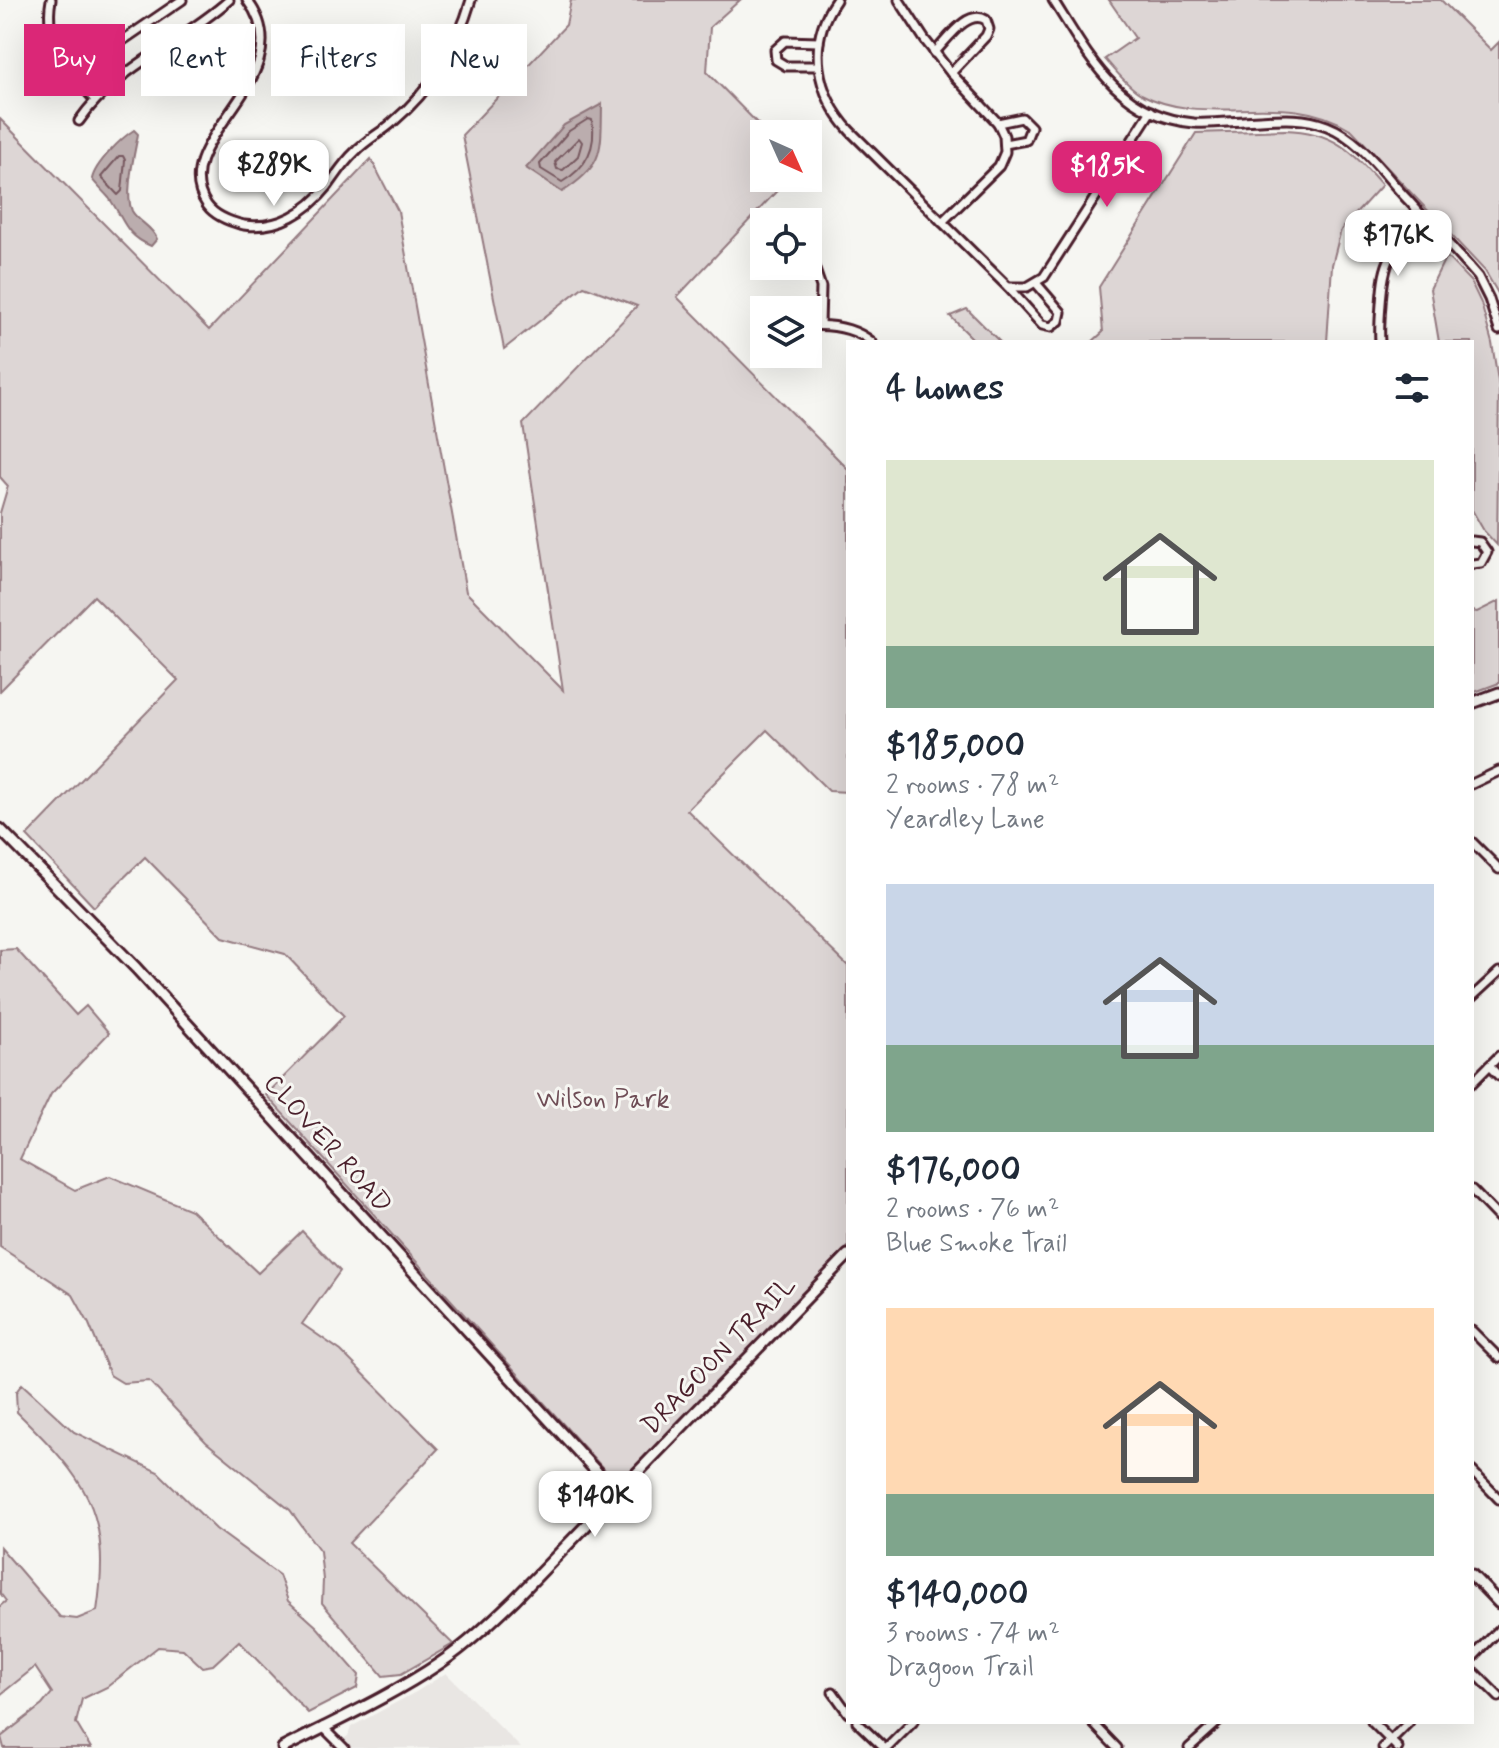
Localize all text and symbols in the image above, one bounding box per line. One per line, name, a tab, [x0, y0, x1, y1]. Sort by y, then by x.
chip: Buy	[24, 24, 125, 96]
chip: Rent	[141, 24, 255, 96]
chip: Filters	[271, 24, 405, 96]
chip: New	[421, 24, 527, 96]
north arrow	[750, 120, 822, 192]
map controls	[750, 120, 822, 368]
pin: $289K	[218, 140, 330, 208]
pin: $185K	[1051, 141, 1163, 209]
text: $289K	[237, 149, 311, 183]
text: $185K	[1070, 150, 1144, 184]
button: locate	[750, 208, 822, 280]
pin: $176K	[1342, 210, 1454, 278]
text: $176K	[1363, 219, 1433, 253]
button: layers	[750, 296, 822, 368]
text: 4 homes	[886, 366, 1004, 411]
icon: filters	[1390, 366, 1434, 410]
icon: home	[1088, 512, 1232, 656]
text: $185,000	[886, 724, 1025, 769]
text: 2 rooms · 78 m²	[886, 769, 1059, 803]
text: Yeardley Lane	[886, 803, 1045, 837]
icon: home	[1088, 936, 1232, 1080]
street label: CLOVER ROAD	[255, 1067, 399, 1221]
park label: Wilson Park	[536, 1083, 670, 1117]
text: $176,000	[886, 1148, 1021, 1193]
text: 2 rooms · 76 m²	[886, 1193, 1059, 1227]
text: Blue Smoke Trail	[886, 1227, 1067, 1261]
street label: DRAGOON TRAIL	[634, 1269, 804, 1443]
icon: home	[1088, 1360, 1232, 1504]
pin: $140K	[539, 1471, 651, 1539]
text: $140K	[557, 1480, 633, 1514]
text: $140,000	[886, 1572, 1029, 1617]
text: 3 rooms · 74 m²	[886, 1617, 1060, 1651]
text: Dragoon Trail	[886, 1651, 1034, 1685]

